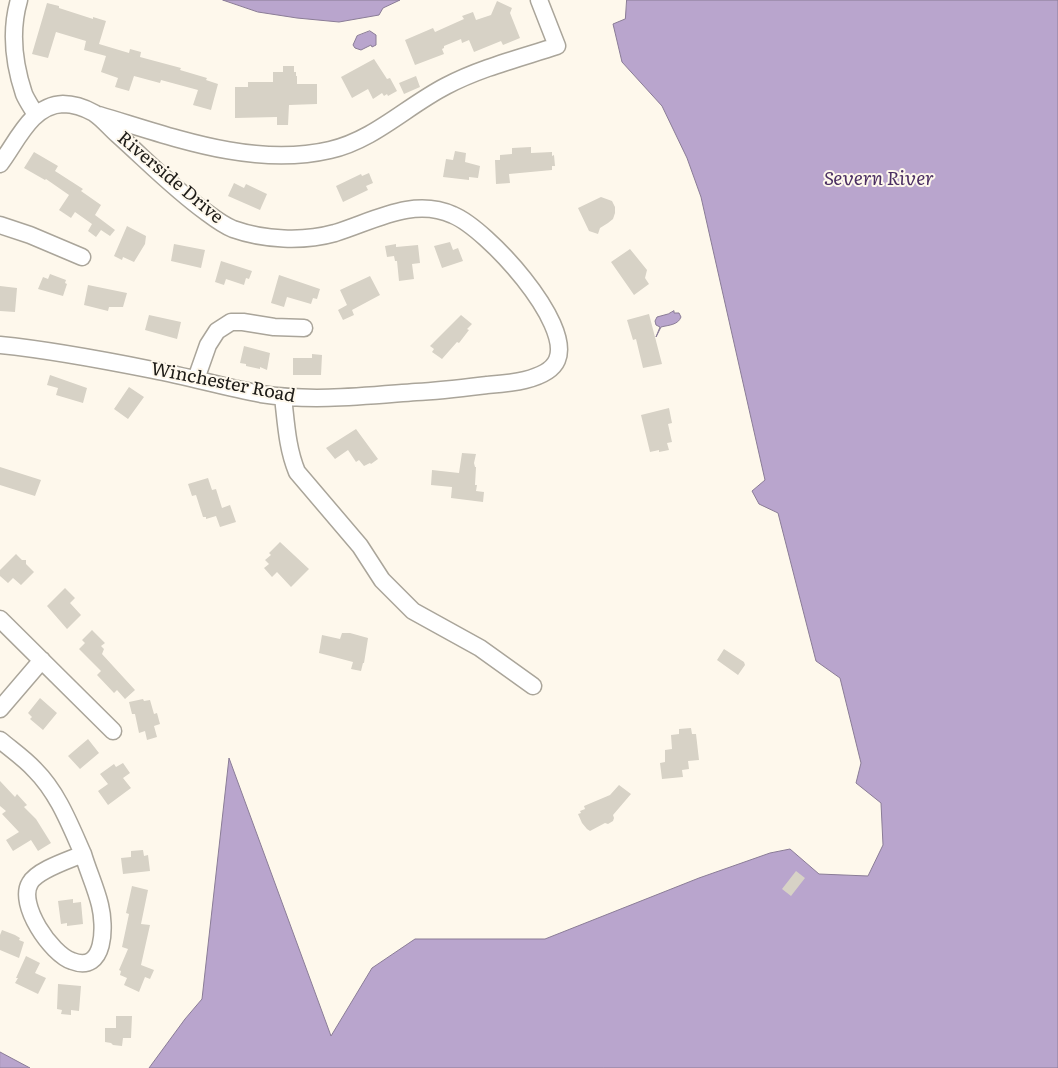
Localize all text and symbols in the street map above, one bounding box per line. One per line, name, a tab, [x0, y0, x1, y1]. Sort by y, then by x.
street label: Riverside Drive	[113, 127, 227, 229]
water label: Severn River	[824, 168, 934, 190]
street label: Winchester Road	[149, 358, 297, 408]

